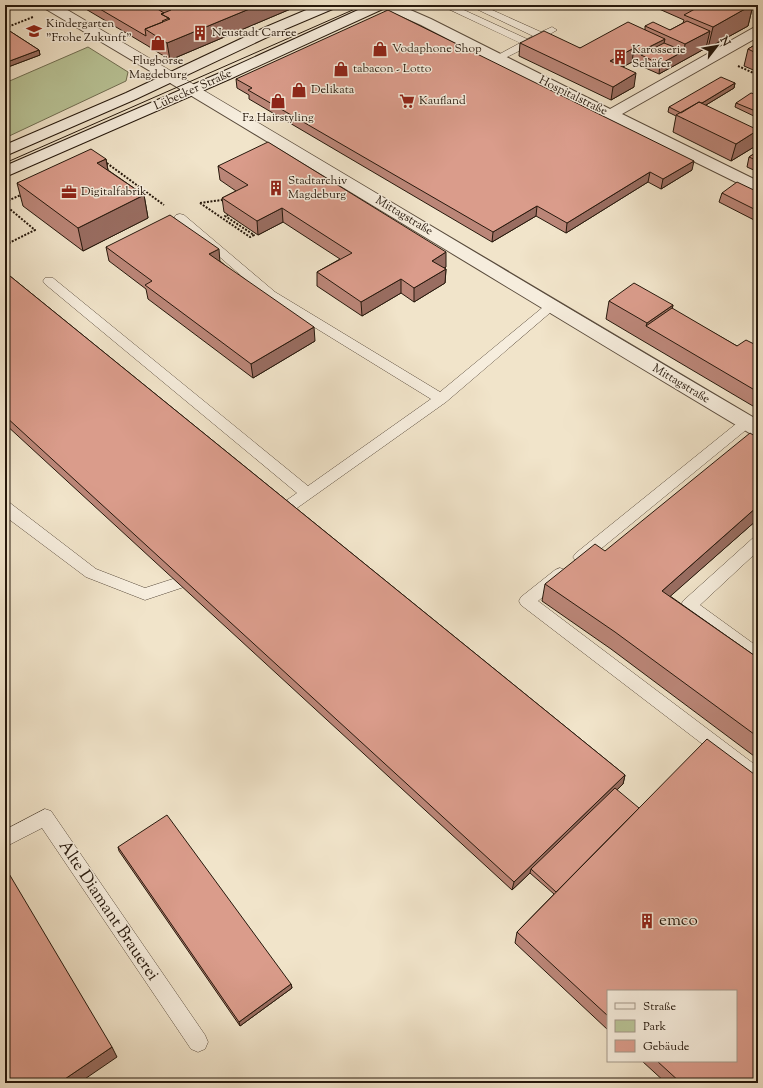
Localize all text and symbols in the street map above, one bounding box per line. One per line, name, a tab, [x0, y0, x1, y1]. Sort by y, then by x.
place label: Kindergarten "Frohe Zukunft"	[46, 15, 132, 47]
school or university icon: Kindergarten "Frohe Zukunft"	[25, 22, 43, 40]
building icon: Neustadt Carree	[191, 24, 209, 42]
place label: Neustadt Carree	[212, 24, 297, 42]
north arrow	[697, 26, 737, 66]
text: N	[715, 33, 734, 49]
shop icon: Flugbörse Magdeburg	[149, 34, 167, 52]
shop icon: Vodaphone Shop	[371, 40, 389, 58]
place label: Vodaphone Shop	[392, 40, 482, 58]
place label: Karosserie Schäfer	[632, 41, 686, 73]
building icon: Karosserie Schäfer	[611, 48, 629, 66]
place label: Flugbörse Magdeburg	[129, 52, 187, 84]
shop icon: tabacon - Lotto	[332, 60, 350, 78]
place label: tabacon - Lotto	[353, 60, 432, 78]
street label: Lübecker Straße	[151, 65, 235, 115]
street label: Hospitalstraße	[536, 72, 611, 121]
shop icon: Delikata	[290, 81, 308, 99]
place label: Delikata	[311, 81, 355, 99]
shop icon: F2 Hairstyling	[269, 92, 287, 110]
supermarket icon: Kaufland	[398, 92, 416, 110]
place label: Kaufland	[419, 92, 466, 110]
place label: F2 Hairstyling	[242, 109, 314, 127]
place label: Stadtarchiv Magdeburg	[288, 172, 348, 204]
building icon: Stadtarchiv Magdeburg	[267, 179, 285, 197]
office icon: Digitalfabrik	[60, 183, 78, 201]
place label: Digitalfabrik	[81, 183, 147, 201]
street label: Mittagstraße	[372, 192, 437, 241]
street label: Mittagstraße	[649, 360, 714, 409]
street label: Alte Diamant Brauerei	[52, 836, 164, 986]
place label: emco	[659, 909, 698, 933]
building icon: emco	[638, 912, 656, 930]
legend	[607, 990, 737, 1062]
text: Straße	[643, 998, 677, 1016]
text: Park	[643, 1018, 666, 1036]
text: Gebäude	[643, 1038, 690, 1056]

